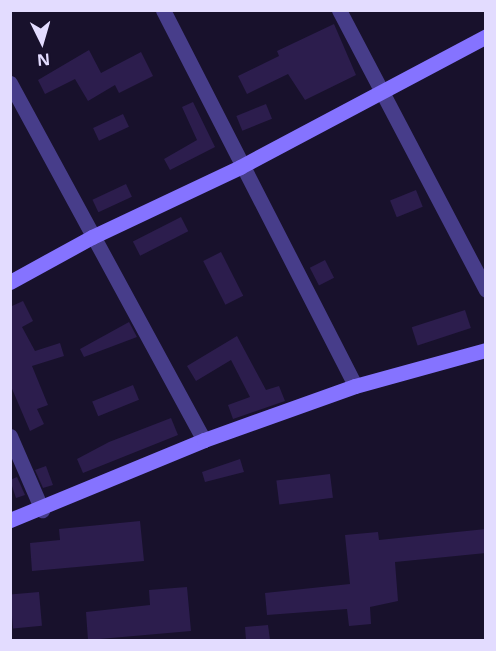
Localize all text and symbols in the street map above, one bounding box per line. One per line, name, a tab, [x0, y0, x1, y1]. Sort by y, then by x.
north arrow	[12, 12, 72, 72]
text: N	[36, 48, 51, 71]

